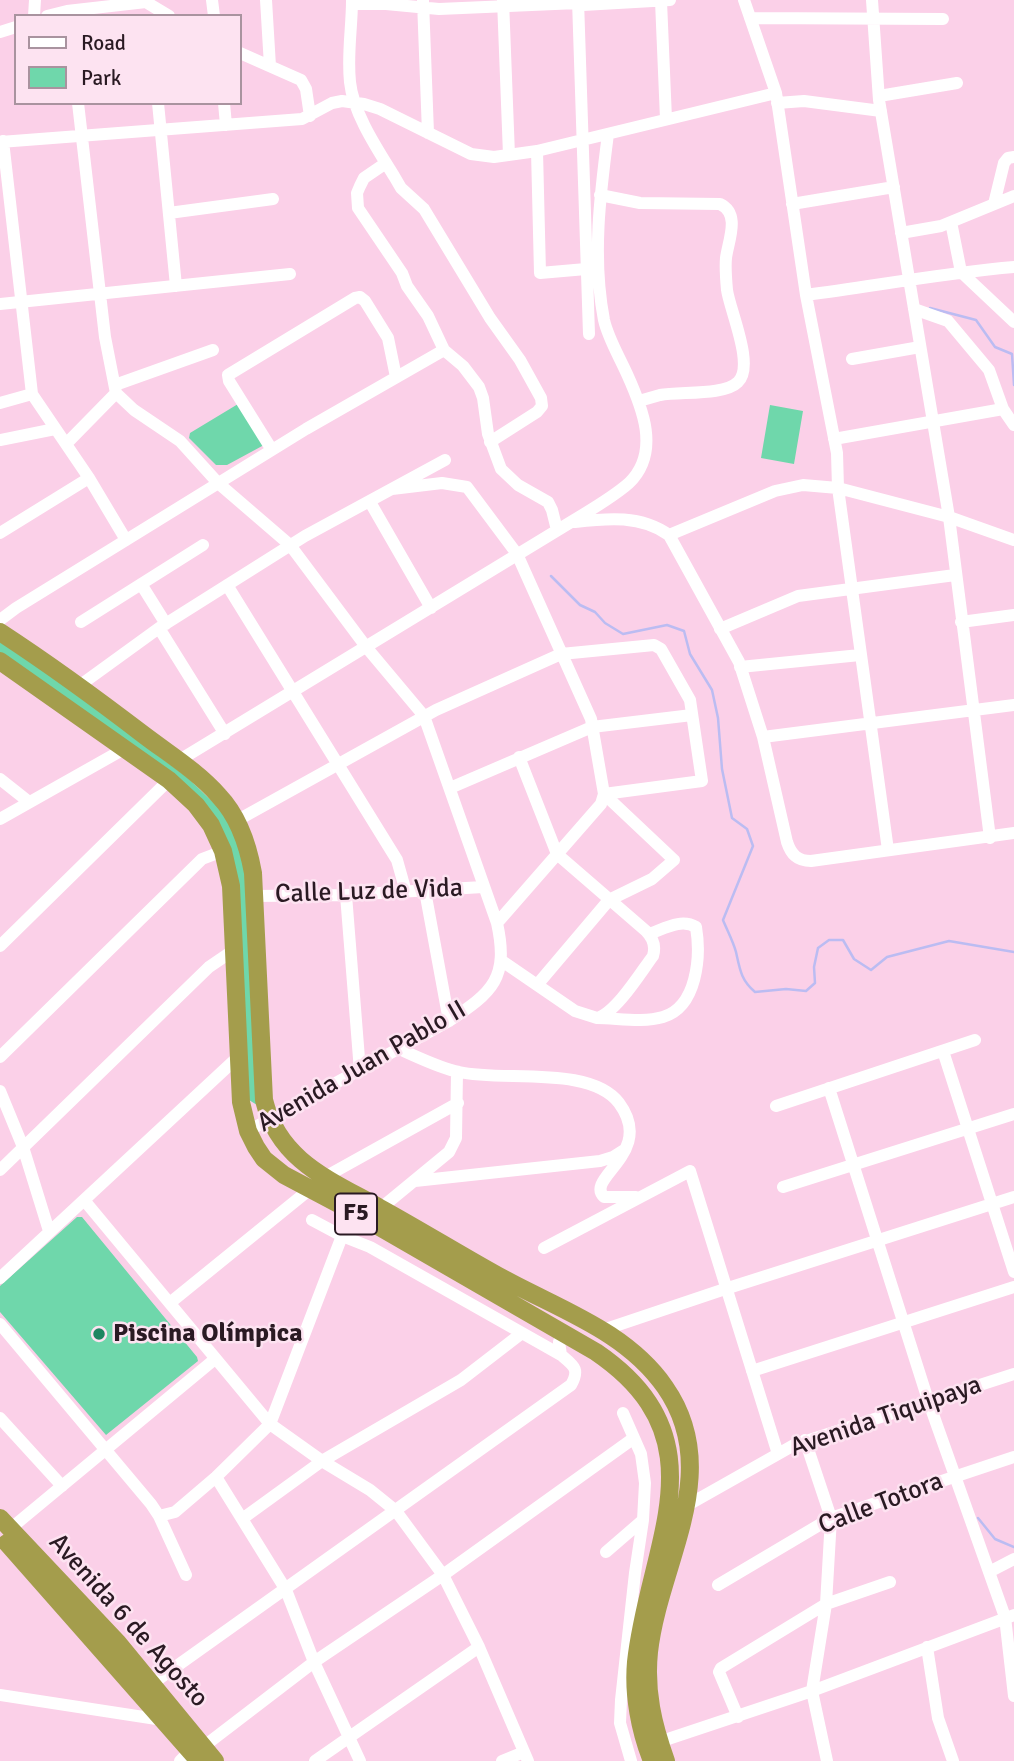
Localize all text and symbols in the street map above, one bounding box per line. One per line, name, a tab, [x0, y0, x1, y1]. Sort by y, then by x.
legend	[14, 14, 242, 105]
text: Road	[81, 30, 126, 56]
text: Park	[81, 65, 121, 91]
street label: Calle Luz de Vida	[274, 873, 464, 911]
street label: Avenida Juan Pablo II	[252, 995, 472, 1139]
road number: F5	[335, 1194, 377, 1234]
place label: Piscina Olímpica	[113, 1318, 303, 1350]
marker: Piscina Olímpica	[91, 1326, 107, 1342]
street label: Avenida Tiquipaya	[786, 1370, 986, 1464]
street label: Calle Totora	[814, 1466, 948, 1542]
street label: Avenida 6 de Agosto	[42, 1528, 214, 1714]

